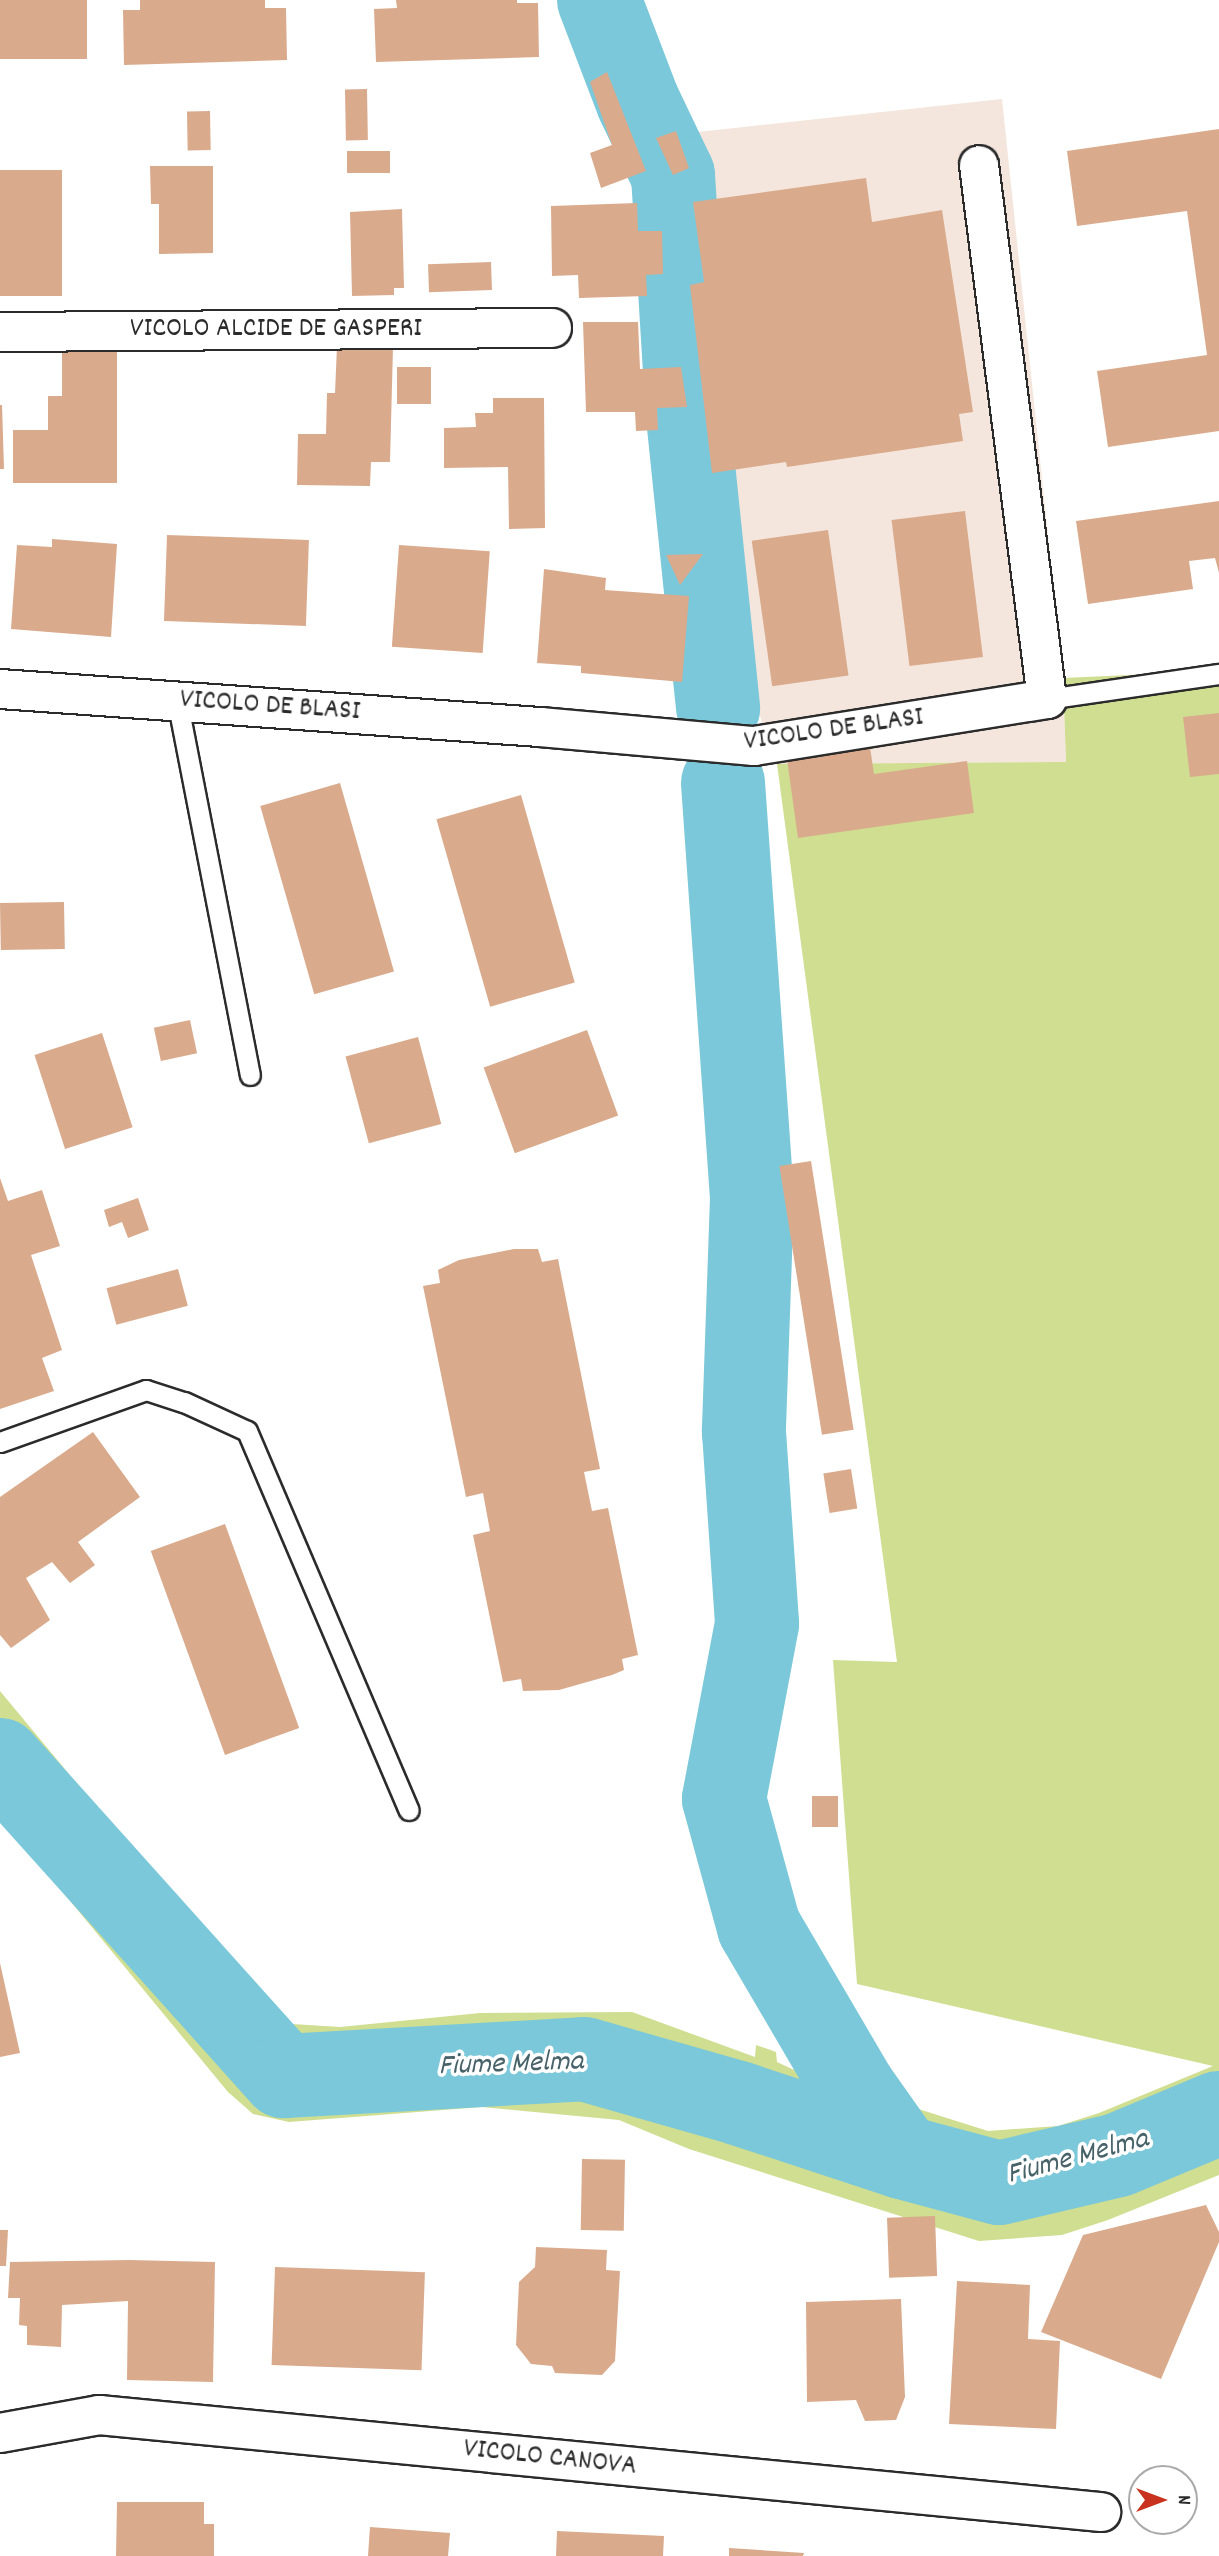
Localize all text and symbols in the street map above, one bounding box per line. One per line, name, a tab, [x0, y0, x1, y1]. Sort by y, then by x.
street label: VICOLO ALCIDE DE GASPERI	[130, 313, 422, 347]
street label: VICOLO DE BLASI	[179, 684, 361, 730]
street label: VICOLO DE BLASI	[742, 702, 926, 760]
water label: Fiume Melma	[438, 2045, 584, 2087]
water label: Fiume Melma	[1003, 2123, 1153, 2195]
street label: VICOLO CANOVA	[462, 2433, 638, 2485]
north arrow	[1128, 2465, 1198, 2535]
text: N	[1169, 2495, 1196, 2505]

